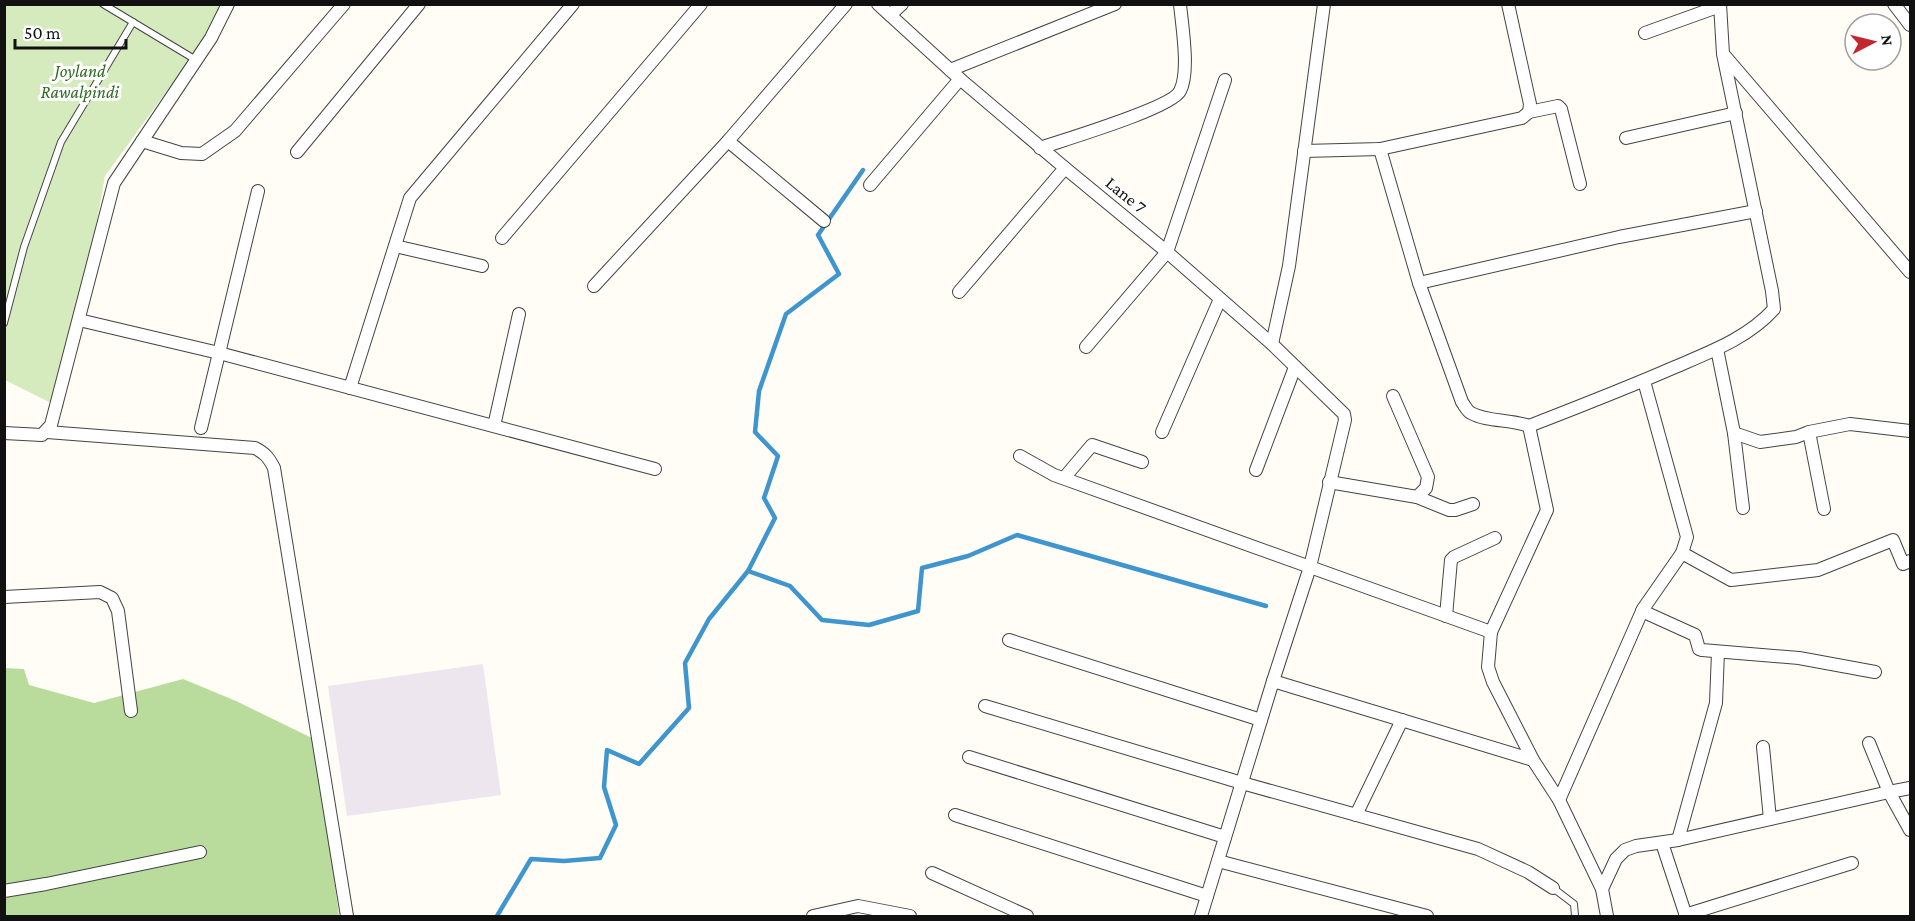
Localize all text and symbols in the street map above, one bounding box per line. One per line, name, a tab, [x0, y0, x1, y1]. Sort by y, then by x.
scale bar	[15, 12, 126, 50]
north arrow	[1843, 12, 1903, 72]
text: 50 m	[24, 23, 61, 43]
text: N	[1878, 34, 1897, 47]
park label: Joyland Rawalpindi	[41, 61, 119, 102]
street label: Lane 7	[1102, 173, 1150, 217]

